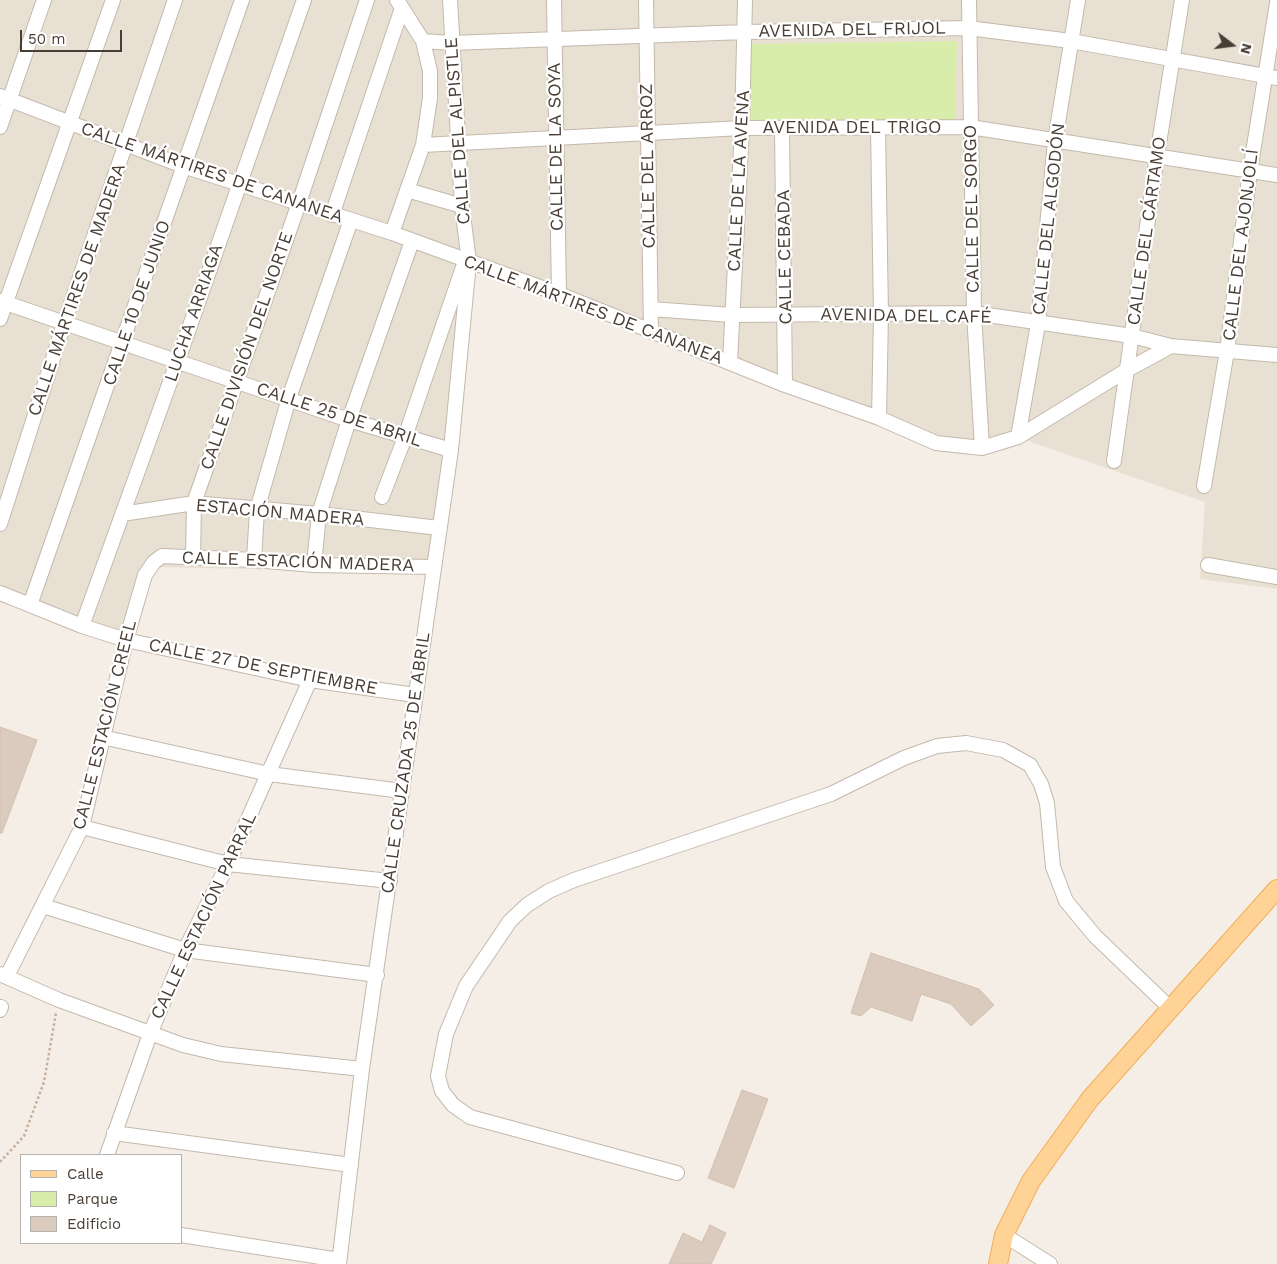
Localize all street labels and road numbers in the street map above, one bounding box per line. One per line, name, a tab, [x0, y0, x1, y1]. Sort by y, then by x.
street label: AVENIDA DEL FRIJOL	[758, 18, 946, 42]
street label: CALLE DEL ALPISTLE	[441, 37, 475, 225]
street label: CALLE DE LA SOYA	[544, 63, 568, 231]
street label: CALLE DEL ARROZ	[636, 83, 660, 249]
street label: CALLE DE LA AVENA	[723, 90, 755, 272]
street label: AVENIDA DEL TRIGO	[762, 117, 942, 139]
street label: CALLE MÁRTIRES DE CANANEA	[78, 118, 346, 228]
street label: CALLE DEL ALGODÓN	[1028, 122, 1070, 316]
street label: CALLE DEL SORGO	[960, 125, 984, 293]
street label: CALLE DEL CÁRTAMO	[1123, 135, 1171, 327]
street label: CALLE DEL AJONJOLÍ	[1219, 148, 1263, 342]
street label: CALLE MÁRTIRES DE MADERA	[24, 161, 130, 419]
street label: CALLE CEBADA	[773, 189, 797, 325]
street label: CALLE 10 DE JUNIO	[99, 218, 175, 388]
street label: CALLE DIVISIÓN DEL NORTE	[196, 229, 298, 473]
street label: LUCHA ARRIAGA	[160, 241, 228, 385]
street label: CALLE MÁRTIRES DE CANANEA	[460, 250, 726, 370]
street label: AVENIDA DEL CAFÉ	[820, 304, 992, 328]
street label: CALLE 25 DE ABRIL	[253, 378, 425, 452]
street label: ESTACIÓN MADERA	[195, 495, 365, 531]
street label: CALLE ESTACIÓN MADERA	[181, 547, 415, 577]
street label: CALLE ESTACIÓN CREEL	[68, 618, 142, 832]
street label: CALLE CRUZADA 25 DE ABRIL	[377, 631, 435, 895]
street label: CALLE 27 DE SEPTIEMBRE	[147, 634, 379, 700]
street label: CALLE ESTACIÓN PARRAL	[147, 809, 261, 1023]

